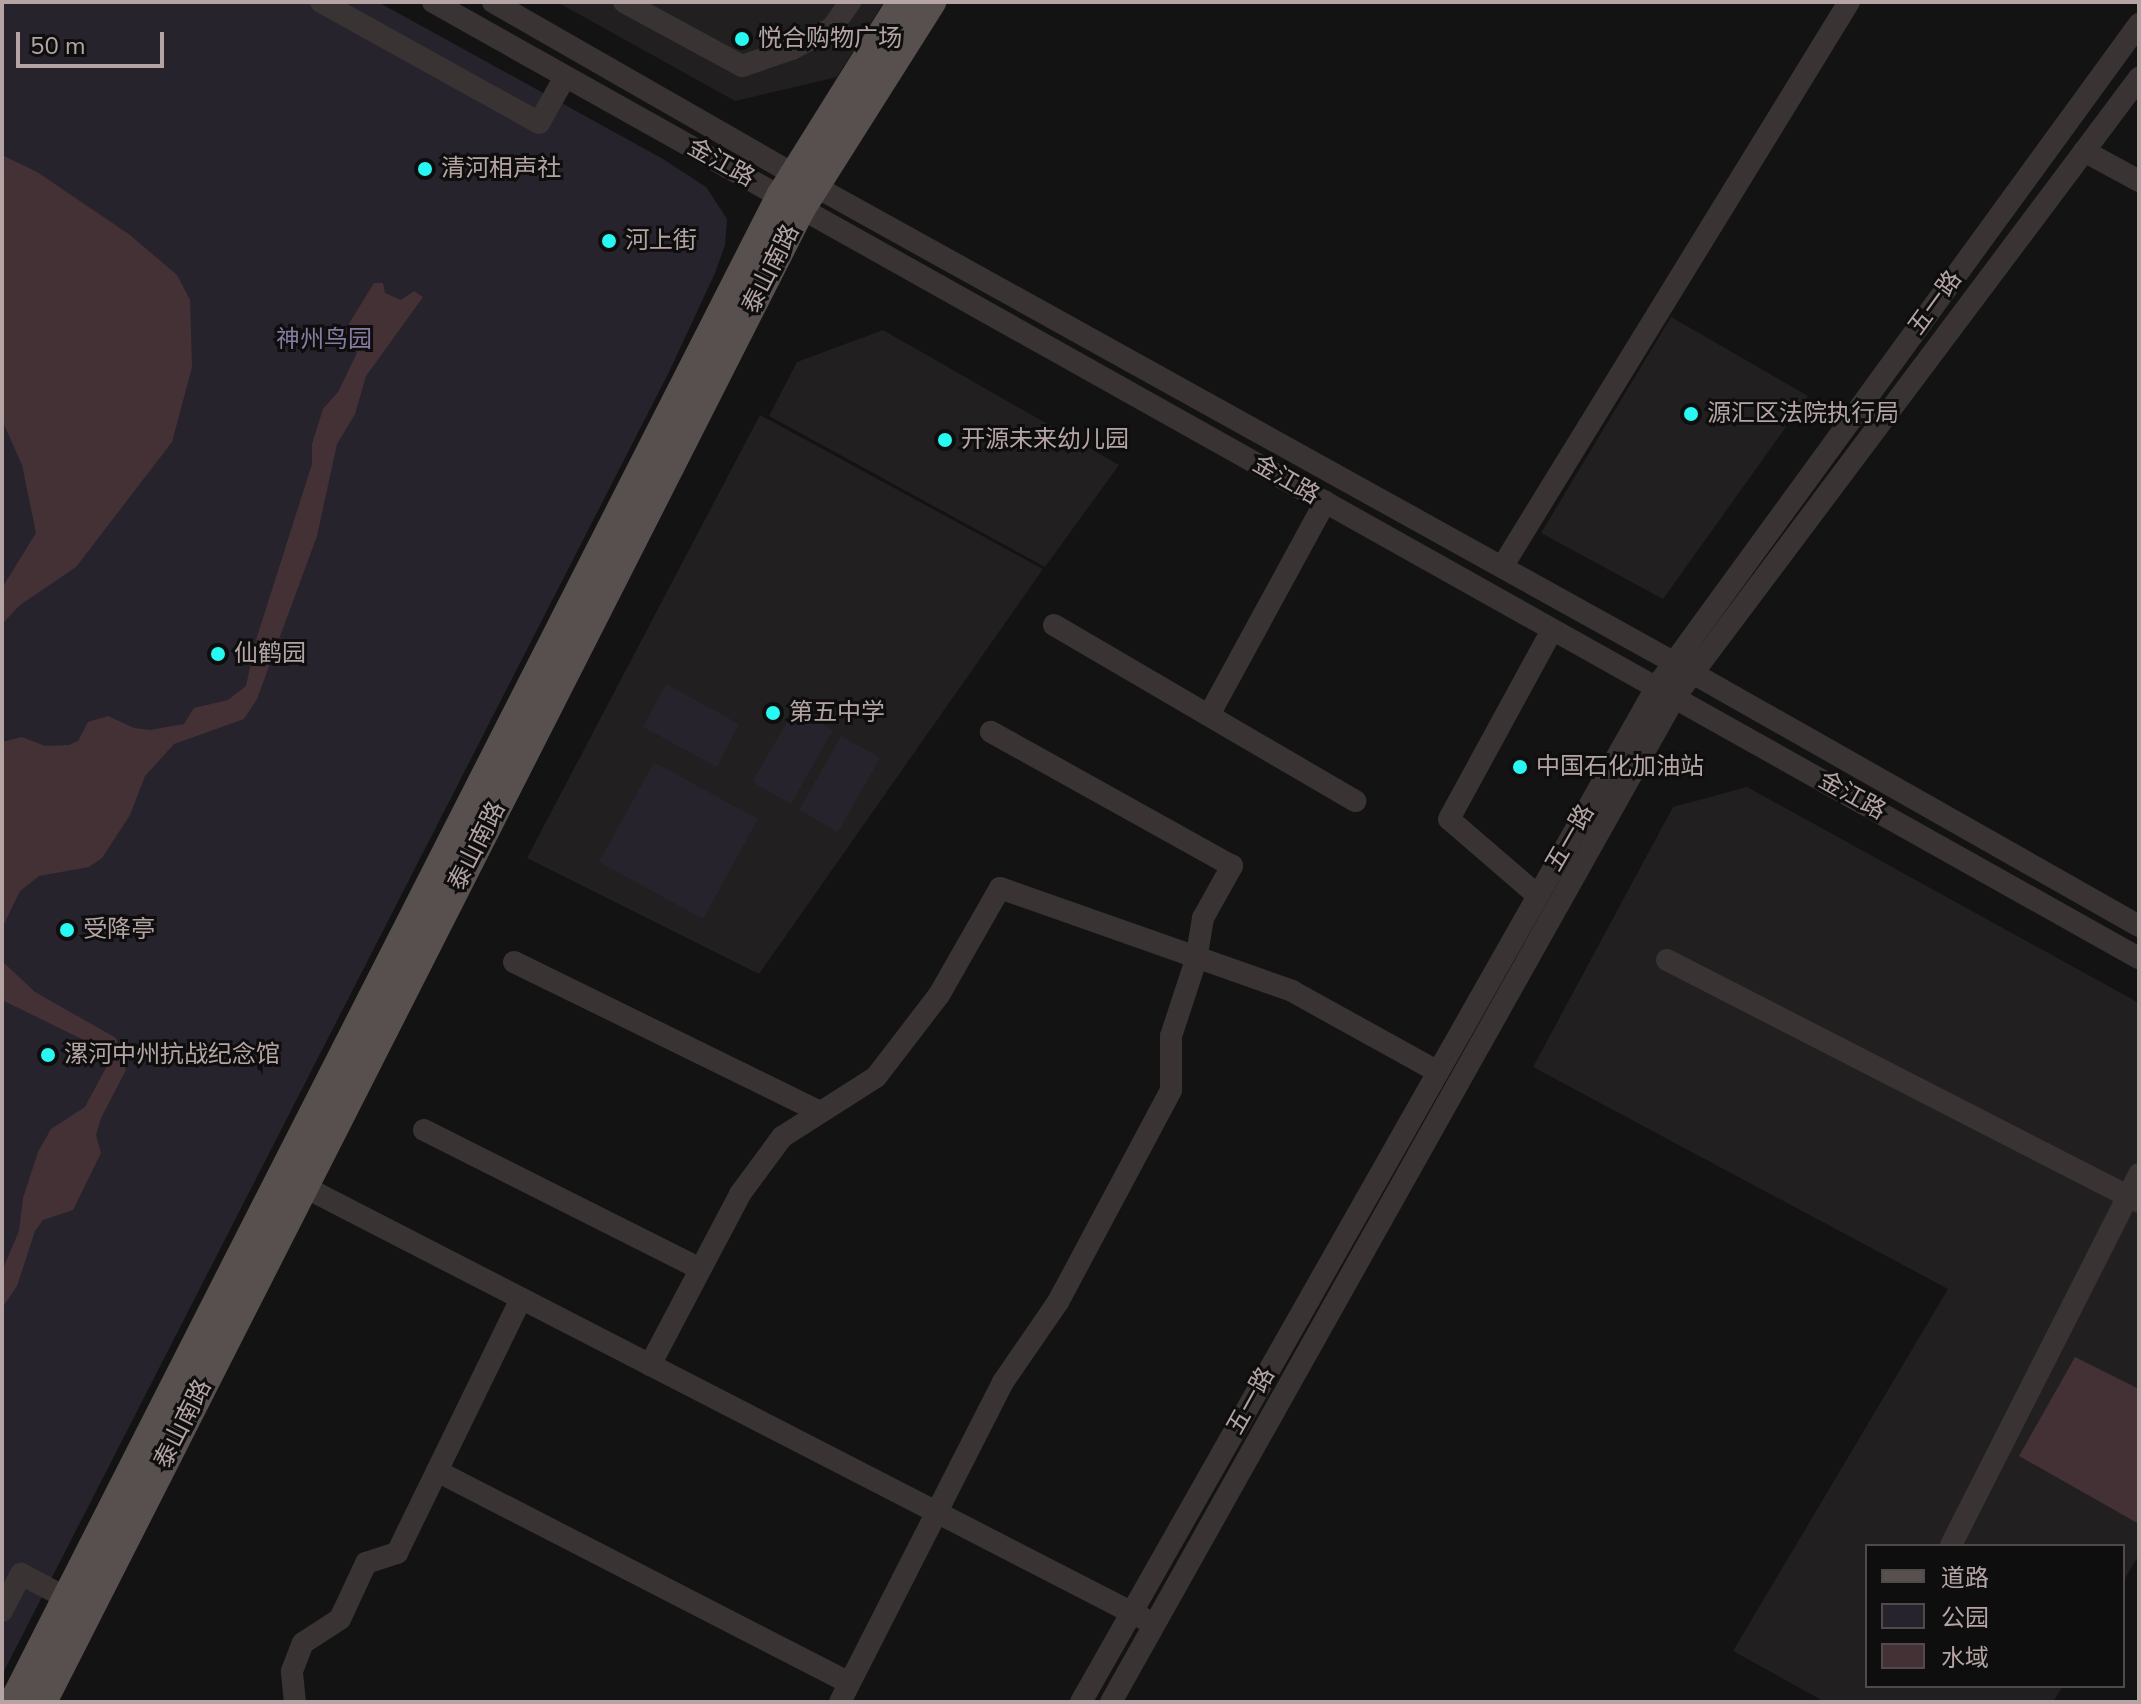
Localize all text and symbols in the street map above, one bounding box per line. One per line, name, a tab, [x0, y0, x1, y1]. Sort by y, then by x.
scale bar	[20, 16, 168, 66]
place label: 悦合购物广场	[758, 25, 902, 53]
text: 50 m	[30, 30, 86, 62]
marker: 悦合购物广场	[733, 30, 751, 48]
street label: 金江路	[683, 133, 759, 193]
place label: 清河相声社	[441, 155, 561, 183]
marker: 清河相声社	[416, 160, 434, 178]
street label: 泰山南路	[736, 220, 806, 318]
place label: 河上街	[625, 227, 697, 255]
marker: 河上街	[600, 232, 618, 250]
street label: 五一路	[1902, 265, 1968, 341]
park label: 神州鸟园	[276, 326, 372, 354]
place label: 源汇区法院执行局	[1707, 400, 1899, 428]
marker: 源汇区法院执行局	[1682, 405, 1700, 423]
place label: 开源未来幼儿园	[961, 426, 1129, 454]
marker: 开源未来幼儿园	[936, 431, 954, 449]
street label: 金江路	[1248, 450, 1324, 510]
place label: 仙鹤园	[234, 640, 306, 668]
marker: 仙鹤园	[209, 645, 227, 663]
place label: 第五中学	[789, 699, 885, 727]
marker: 第五中学	[764, 704, 782, 722]
place label: 中国石化加油站	[1536, 753, 1704, 781]
marker: 中国石化加油站	[1511, 758, 1529, 776]
street label: 金江路	[1814, 766, 1890, 826]
street label: 泰山南路	[442, 797, 512, 895]
street label: 五一路	[1540, 800, 1600, 876]
place label: 受降亭	[83, 916, 155, 944]
marker: 受降亭	[58, 921, 76, 939]
place label: 漯河中州抗战纪念馆	[64, 1041, 280, 1069]
marker: 漯河中州抗战纪念馆	[39, 1046, 57, 1064]
street label: 五一路	[1221, 1363, 1281, 1439]
street label: 泰山南路	[148, 1375, 218, 1473]
legend	[1865, 1544, 2125, 1688]
text: 道路	[1941, 1562, 1989, 1594]
text: 公园	[1941, 1602, 1989, 1634]
text: 水域	[1941, 1642, 1989, 1674]

